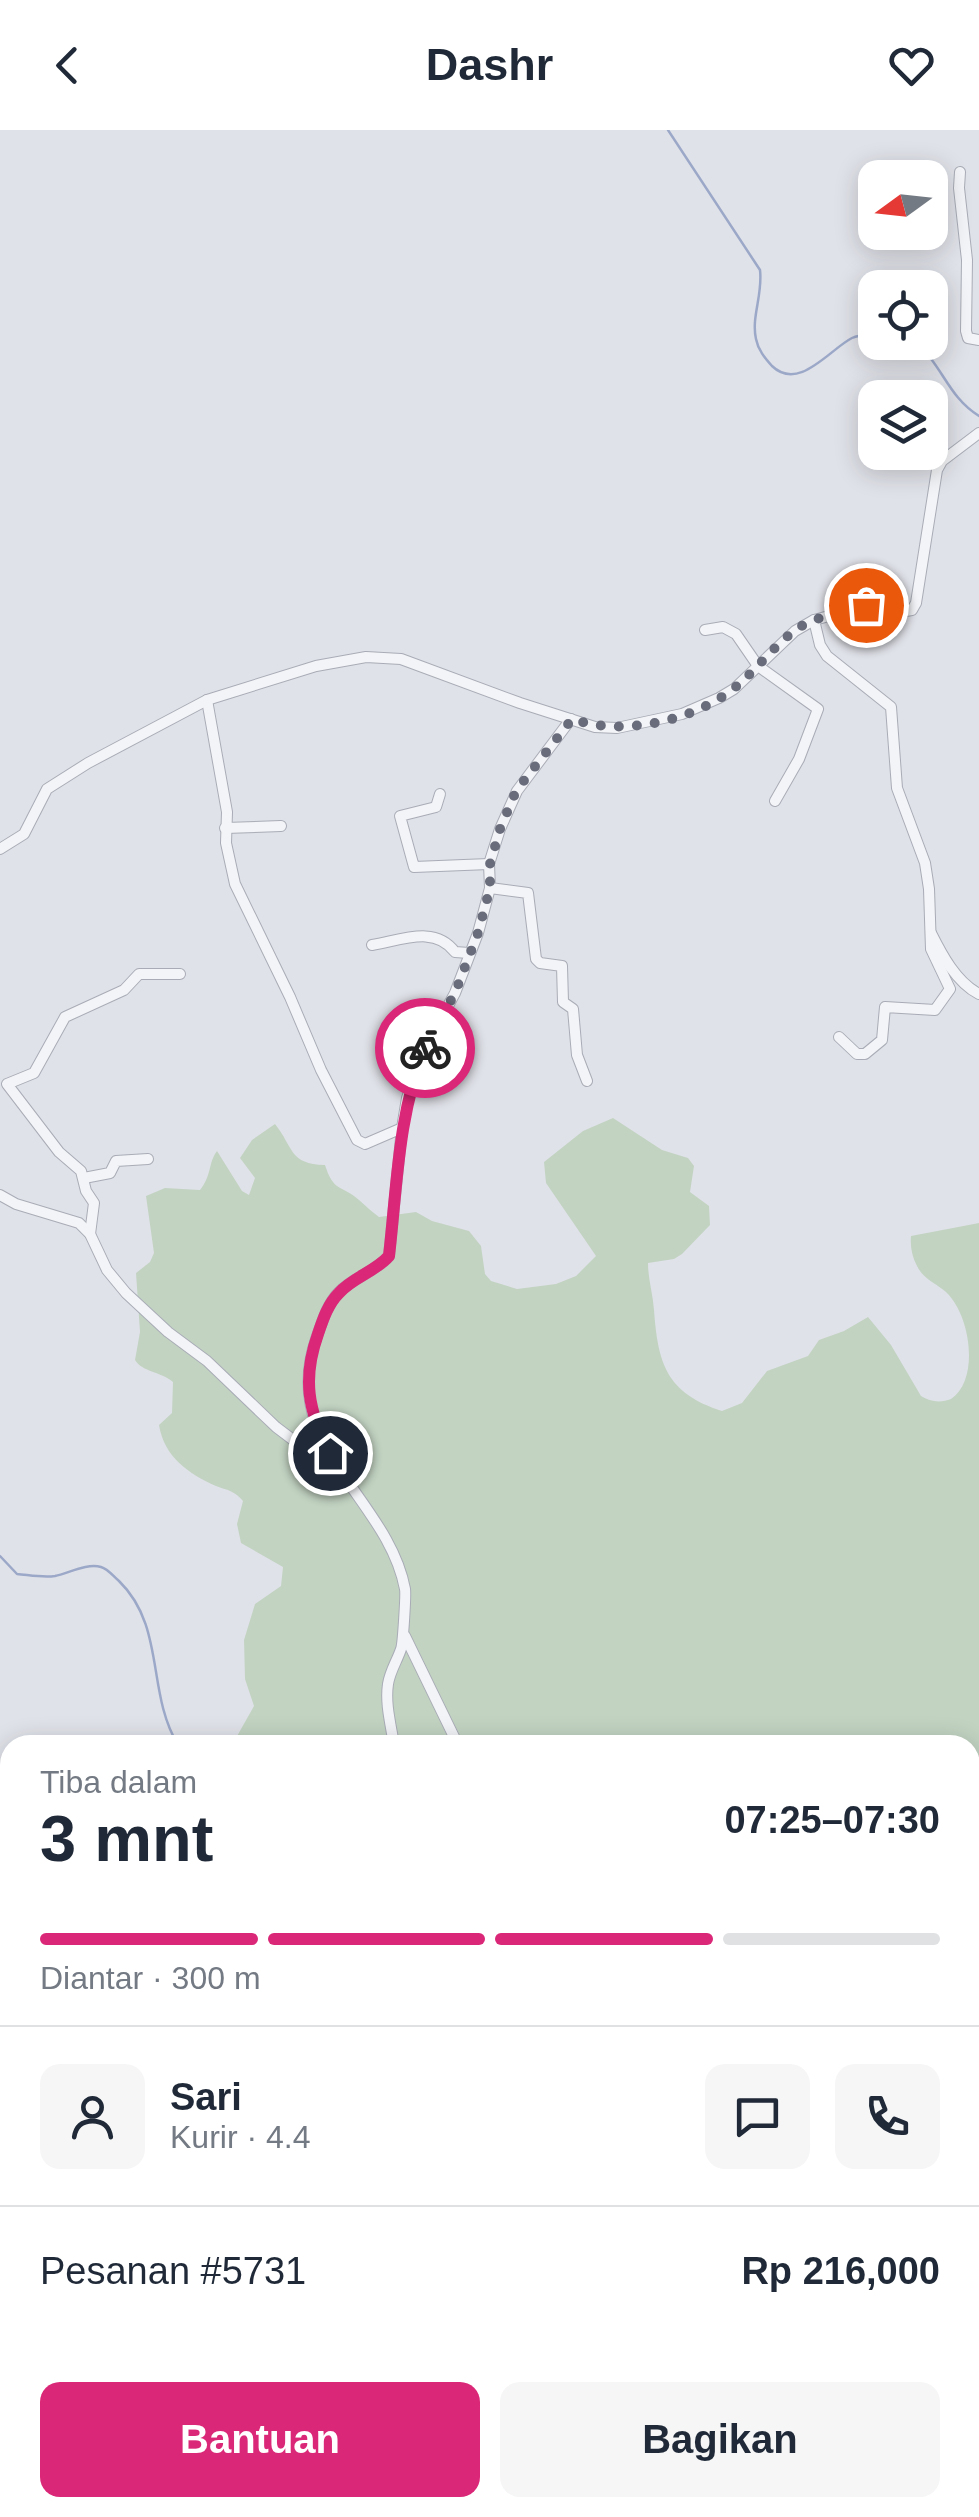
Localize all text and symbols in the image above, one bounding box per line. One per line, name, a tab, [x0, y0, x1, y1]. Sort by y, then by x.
icon: back	[40, 38, 95, 93]
icon: heart	[884, 38, 939, 93]
text: Dashr	[426, 39, 553, 90]
north arrow	[858, 160, 948, 250]
map controls	[858, 160, 948, 470]
button: locate	[858, 270, 948, 360]
button: layers	[858, 380, 948, 470]
pin	[824, 563, 909, 648]
icon: bag	[839, 578, 894, 633]
courier	[375, 998, 475, 1098]
icon: bike	[398, 1021, 453, 1076]
pin	[288, 1411, 373, 1496]
icon: home	[303, 1426, 358, 1481]
text: Tiba dalam	[40, 1764, 197, 1800]
text: 07:25–07:30	[724, 1799, 940, 1841]
text: 3 mnt	[40, 1802, 213, 1875]
text: Diantar · 300 m	[40, 1960, 261, 1996]
button: person	[40, 2064, 145, 2169]
button: chat	[705, 2064, 810, 2169]
button: phone	[835, 2064, 940, 2169]
text: Sari	[170, 2076, 242, 2118]
text: Kurir · 4.4	[170, 2119, 310, 2155]
text: Pesanan #5731	[40, 2250, 306, 2292]
text: Rp 216,000	[741, 2250, 940, 2292]
button: Bantuan	[40, 2382, 480, 2497]
button: Bagikan	[500, 2382, 940, 2497]

